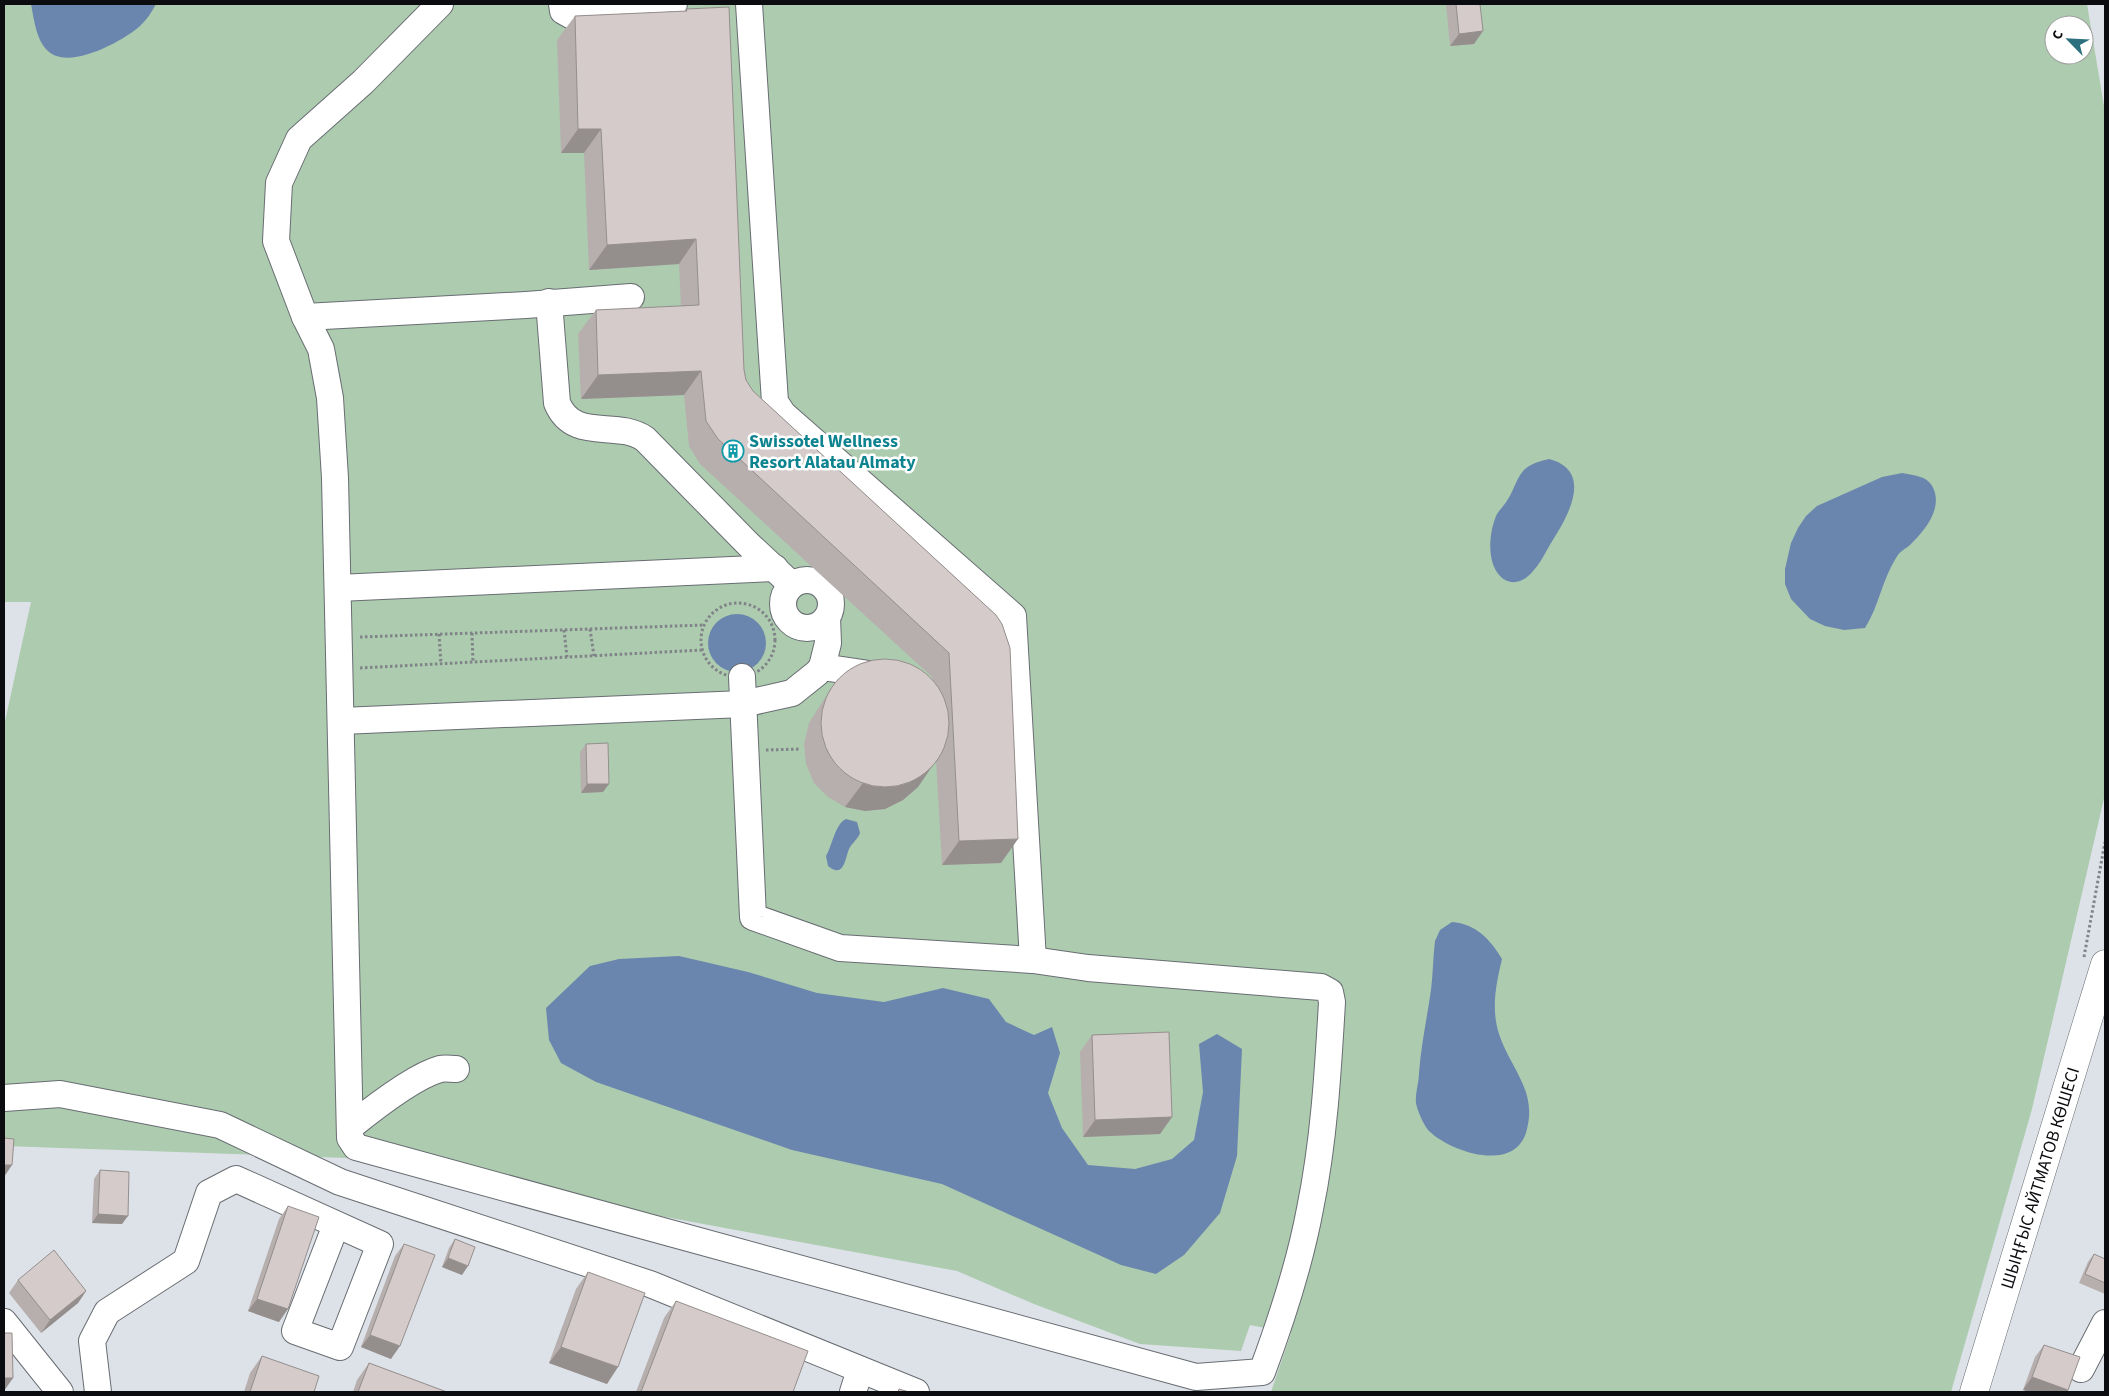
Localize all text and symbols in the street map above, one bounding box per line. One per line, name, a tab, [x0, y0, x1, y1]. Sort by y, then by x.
north arrow	[2044, 15, 2094, 65]
text: С	[2047, 27, 2069, 43]
place label: Swissotel Wellness Resort Alatau Almaty	[749, 429, 916, 475]
building icon: Swissotel Wellness Resort Alatau Almaty	[721, 439, 745, 463]
street label: ШЫҢҒЫС АЙТМАТОВ КӨШЕСІ	[1995, 1064, 2086, 1292]

